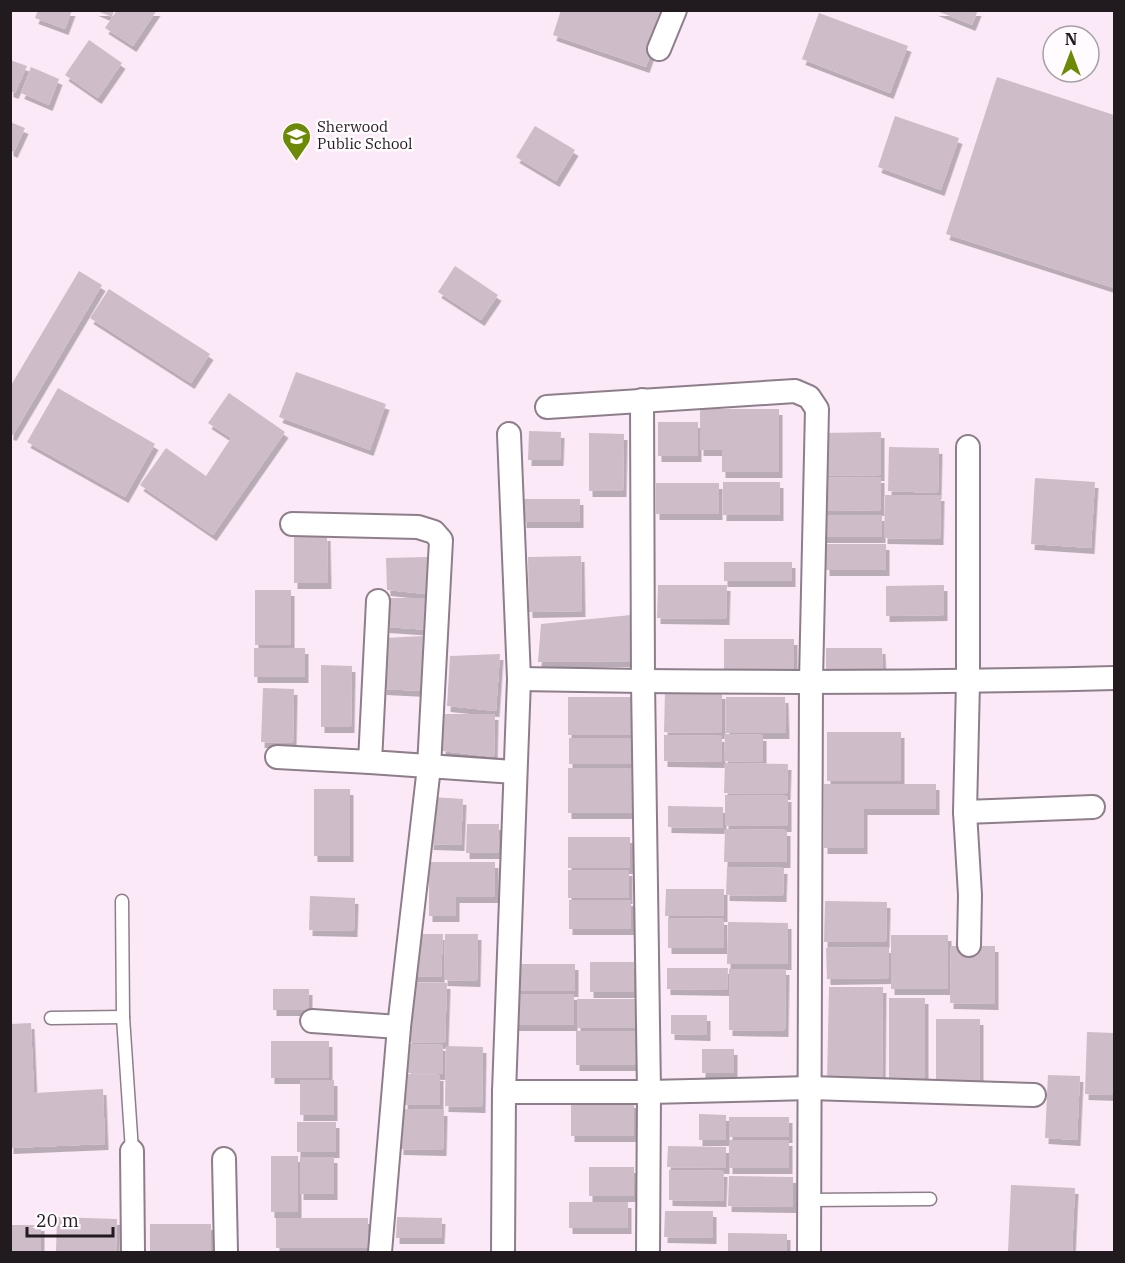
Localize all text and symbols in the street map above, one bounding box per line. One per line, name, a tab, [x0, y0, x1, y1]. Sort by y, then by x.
north arrow	[1041, 24, 1101, 84]
text: N	[1065, 29, 1077, 49]
place label: Sherwood Public School	[317, 117, 413, 153]
school or university icon: Sherwood Public School	[280, 120, 312, 162]
scale bar	[27, 1200, 112, 1238]
text: 20 m	[36, 1209, 79, 1232]

